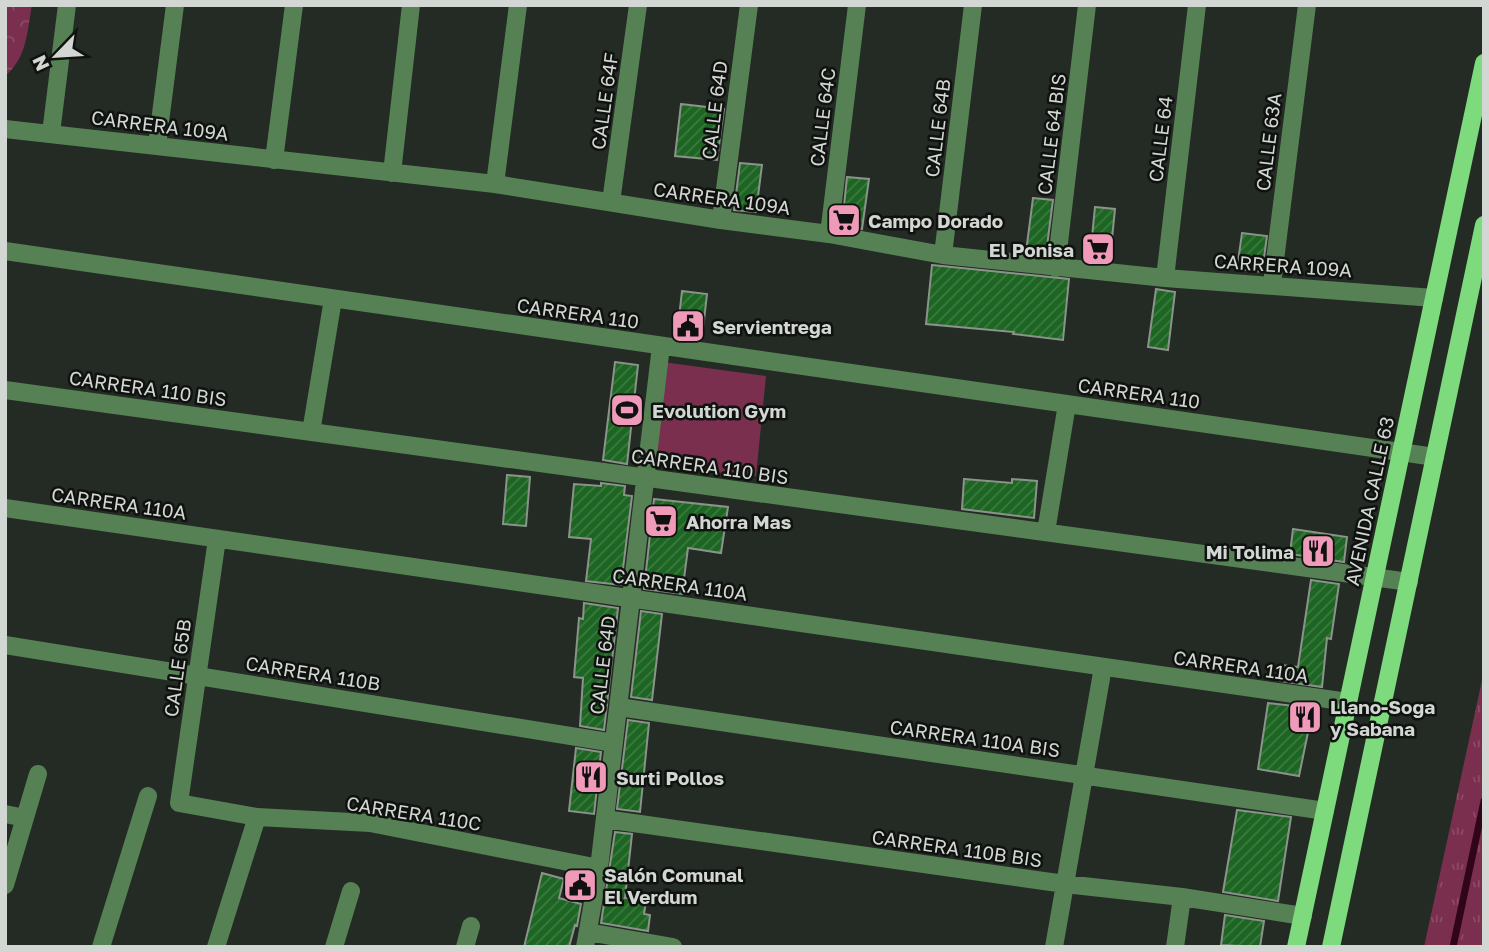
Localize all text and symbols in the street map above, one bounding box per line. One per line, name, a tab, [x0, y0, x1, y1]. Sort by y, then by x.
north arrow	[21, 21, 91, 91]
street label: CALLE 64F	[586, 51, 622, 151]
text: N	[27, 52, 54, 75]
street label: CALLE 64D	[697, 59, 731, 161]
street label: CALLE 64C	[805, 66, 839, 168]
street label: CALLE 64 BIS	[1032, 72, 1070, 196]
street label: CALLE 64B	[920, 77, 954, 179]
street label: CALLE 63A	[1251, 91, 1285, 192]
street label: CALLE 64	[1143, 95, 1177, 183]
street label: CARRERA 109A	[90, 105, 230, 145]
street label: CARRERA 109A	[652, 177, 792, 219]
supermarket icon: Campo Dorado	[825, 201, 863, 239]
place label: Campo Dorado	[868, 209, 1003, 232]
supermarket icon: El Ponisa	[1079, 230, 1117, 268]
place label: El Ponisa	[989, 238, 1074, 261]
street label: CARRERA 109A	[1213, 249, 1353, 281]
street label: CARRERA 110	[515, 293, 641, 333]
public building icon: Servientrega	[669, 307, 707, 345]
place label: Servientrega	[712, 315, 832, 338]
street label: CARRERA 110 BIS	[68, 366, 228, 410]
street label: CARRERA 110	[1076, 373, 1202, 413]
sports icon: Evolution Gym	[608, 391, 646, 429]
place label: Evolution Gym	[652, 399, 786, 422]
street label: AVENIDA CALLE 63	[1340, 414, 1398, 588]
street label: CARRERA 110 BIS	[630, 444, 790, 488]
street label: CARRERA 110A	[50, 482, 188, 524]
supermarket icon: Ahorra Mas	[642, 502, 680, 540]
place label: Ahorra Mas	[686, 510, 792, 533]
restaurant icon: Mi Tolima	[1299, 532, 1337, 570]
place label: Mi Tolima	[1206, 540, 1294, 563]
street label: CARRERA 110A	[611, 563, 749, 605]
street label: CALLE 64D	[585, 614, 619, 716]
street label: CALLE 65B	[159, 618, 195, 718]
street label: CARRERA 110A	[1172, 645, 1310, 687]
street label: CARRERA 110B	[244, 651, 382, 695]
place label: Llano-Soga y Sabana	[1330, 695, 1435, 740]
restaurant icon: Llano-Soga y Sabana	[1286, 698, 1324, 736]
street label: CARRERA 110A BIS	[888, 715, 1062, 761]
restaurant icon: Surti Pollos	[572, 758, 610, 796]
place label: Surti Pollos	[616, 766, 724, 789]
street label: CARRERA 110C	[345, 791, 483, 835]
street label: CARRERA 110B BIS	[870, 825, 1044, 871]
place label: Salón Comunal El Verdum	[604, 863, 743, 908]
public building icon: Salón Comunal El Verdum	[561, 866, 599, 904]

